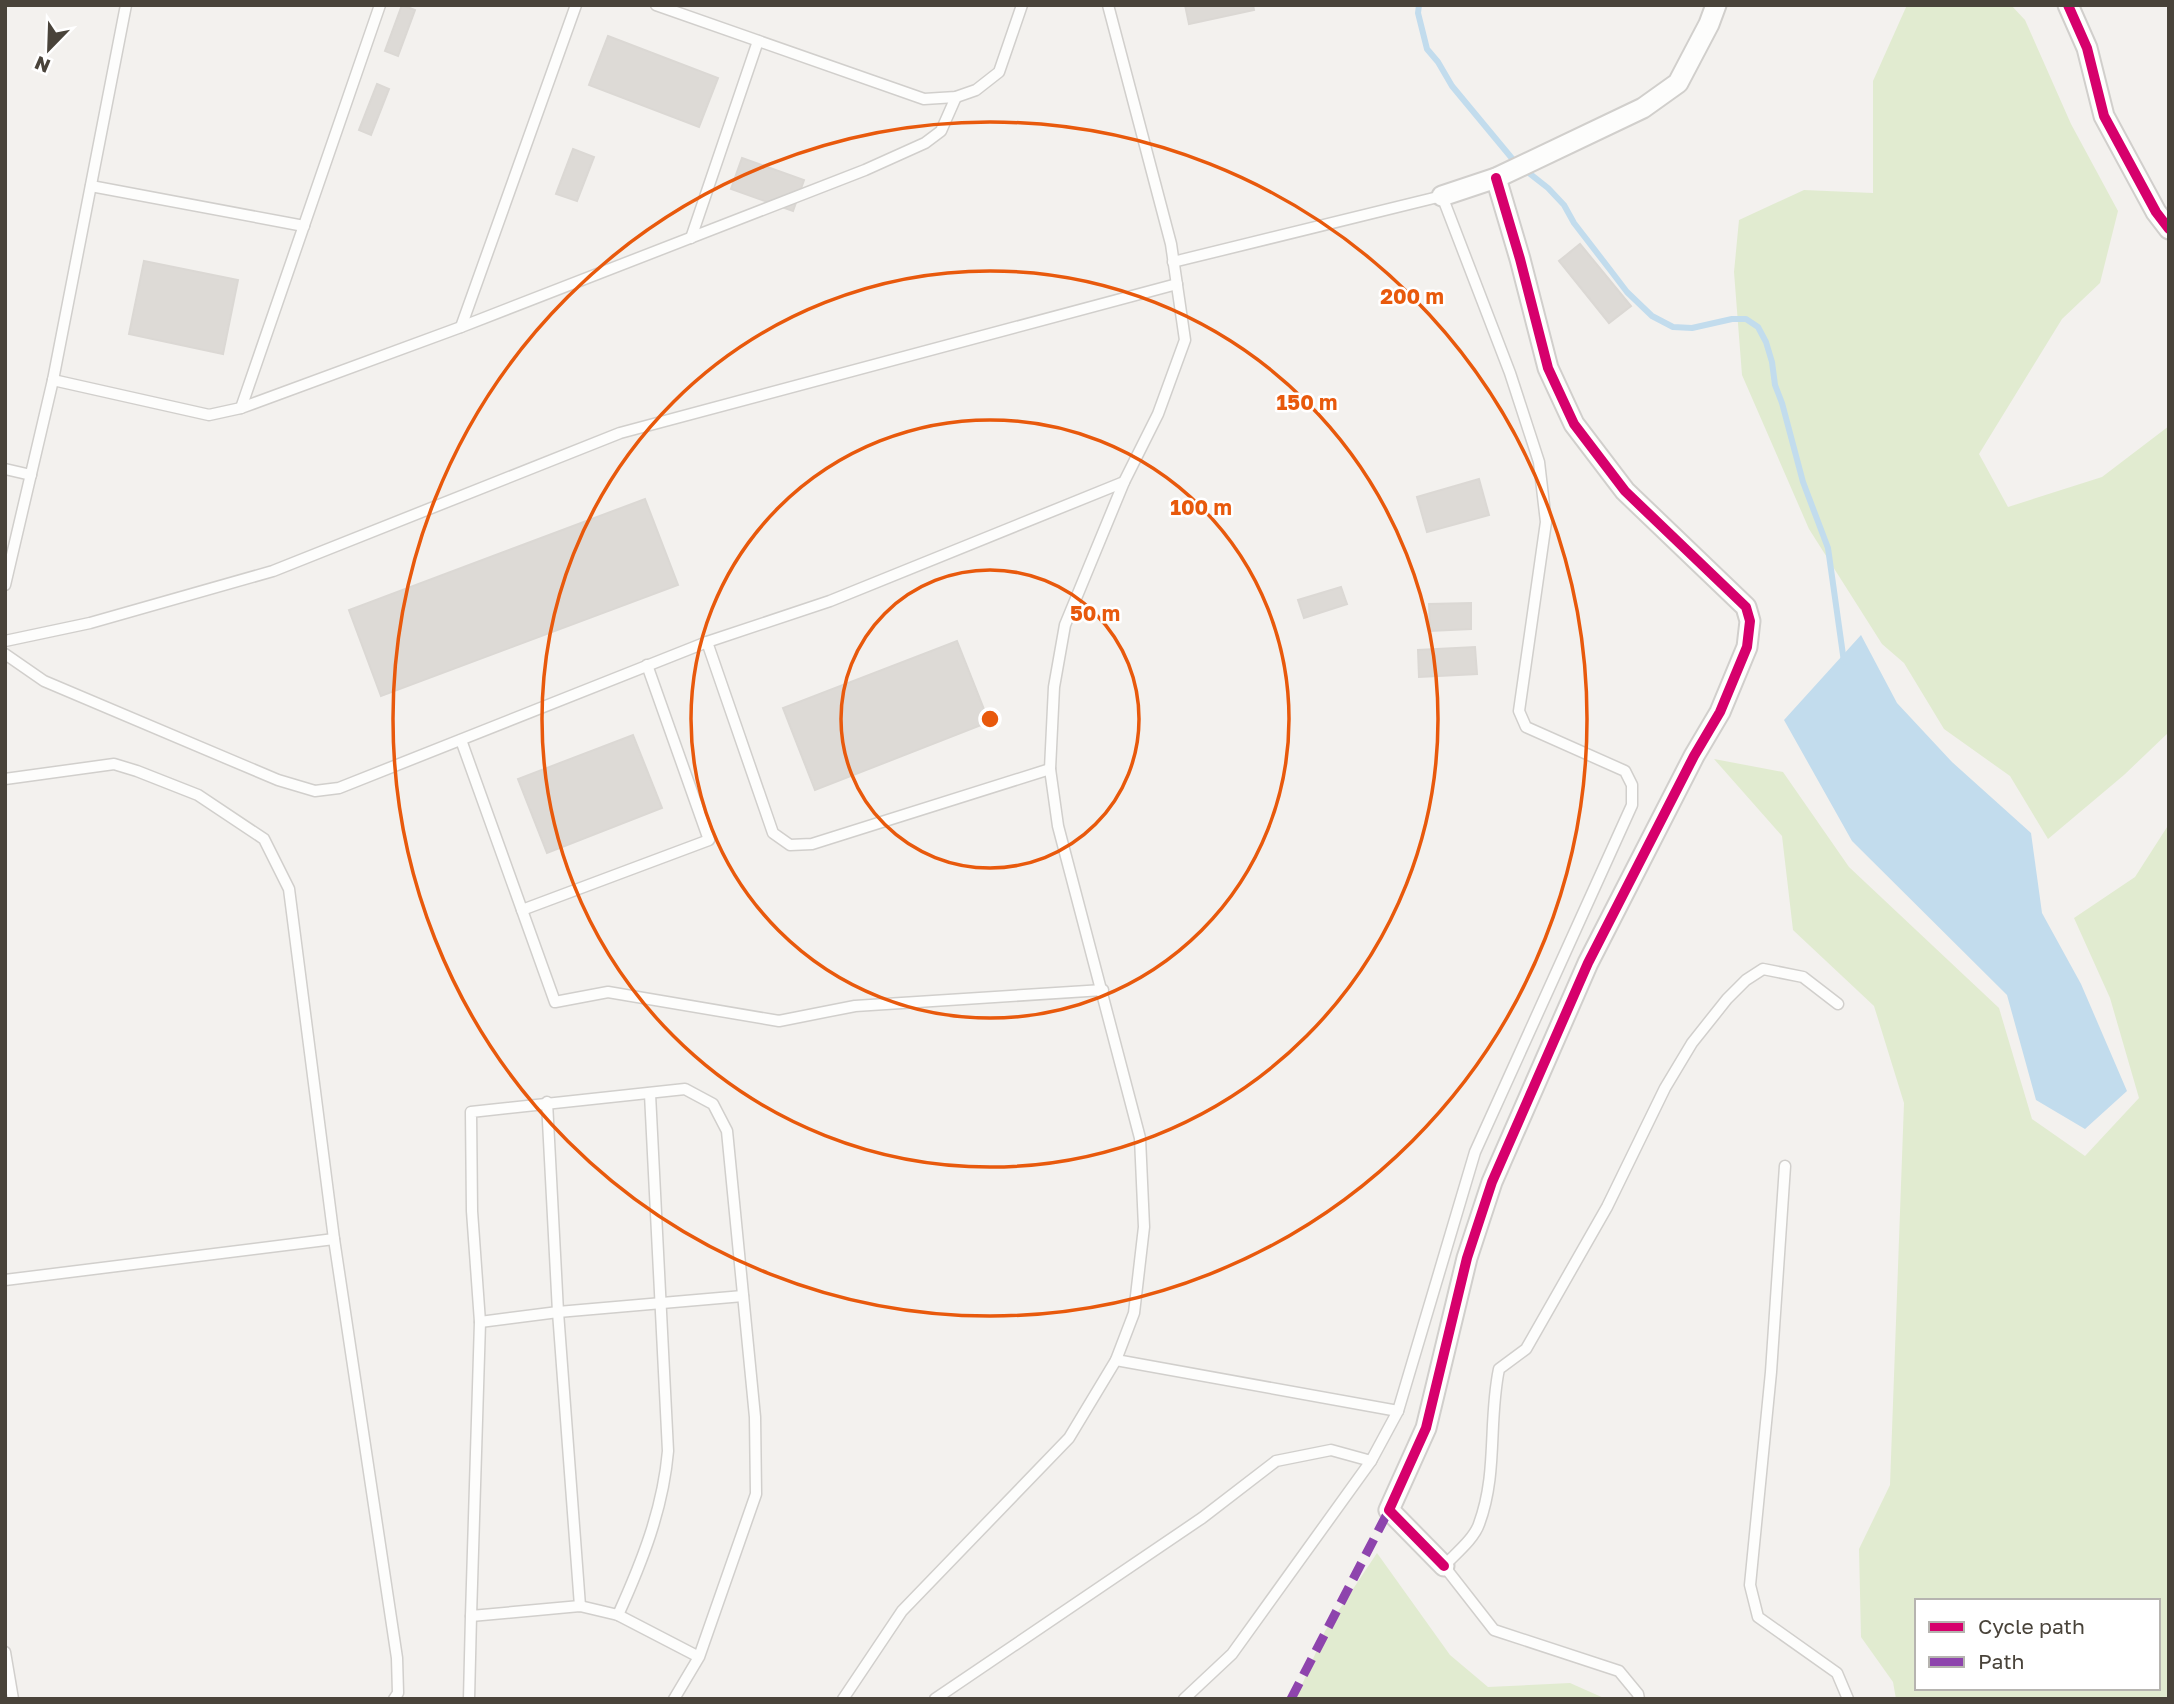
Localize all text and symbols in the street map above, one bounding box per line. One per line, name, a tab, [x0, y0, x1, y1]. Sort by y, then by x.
north arrow	[14, 14, 84, 84]
text: N	[31, 52, 53, 79]
text: 200 m	[1380, 283, 1444, 309]
text: 150 m	[1277, 389, 1337, 415]
text: 100 m	[1170, 494, 1232, 520]
text: 50 m	[1070, 600, 1120, 626]
centre of rings	[978, 707, 1002, 731]
legend	[1915, 1599, 2160, 1690]
text: Cycle path	[1978, 1613, 2085, 1639]
text: Path	[1978, 1648, 2025, 1674]

